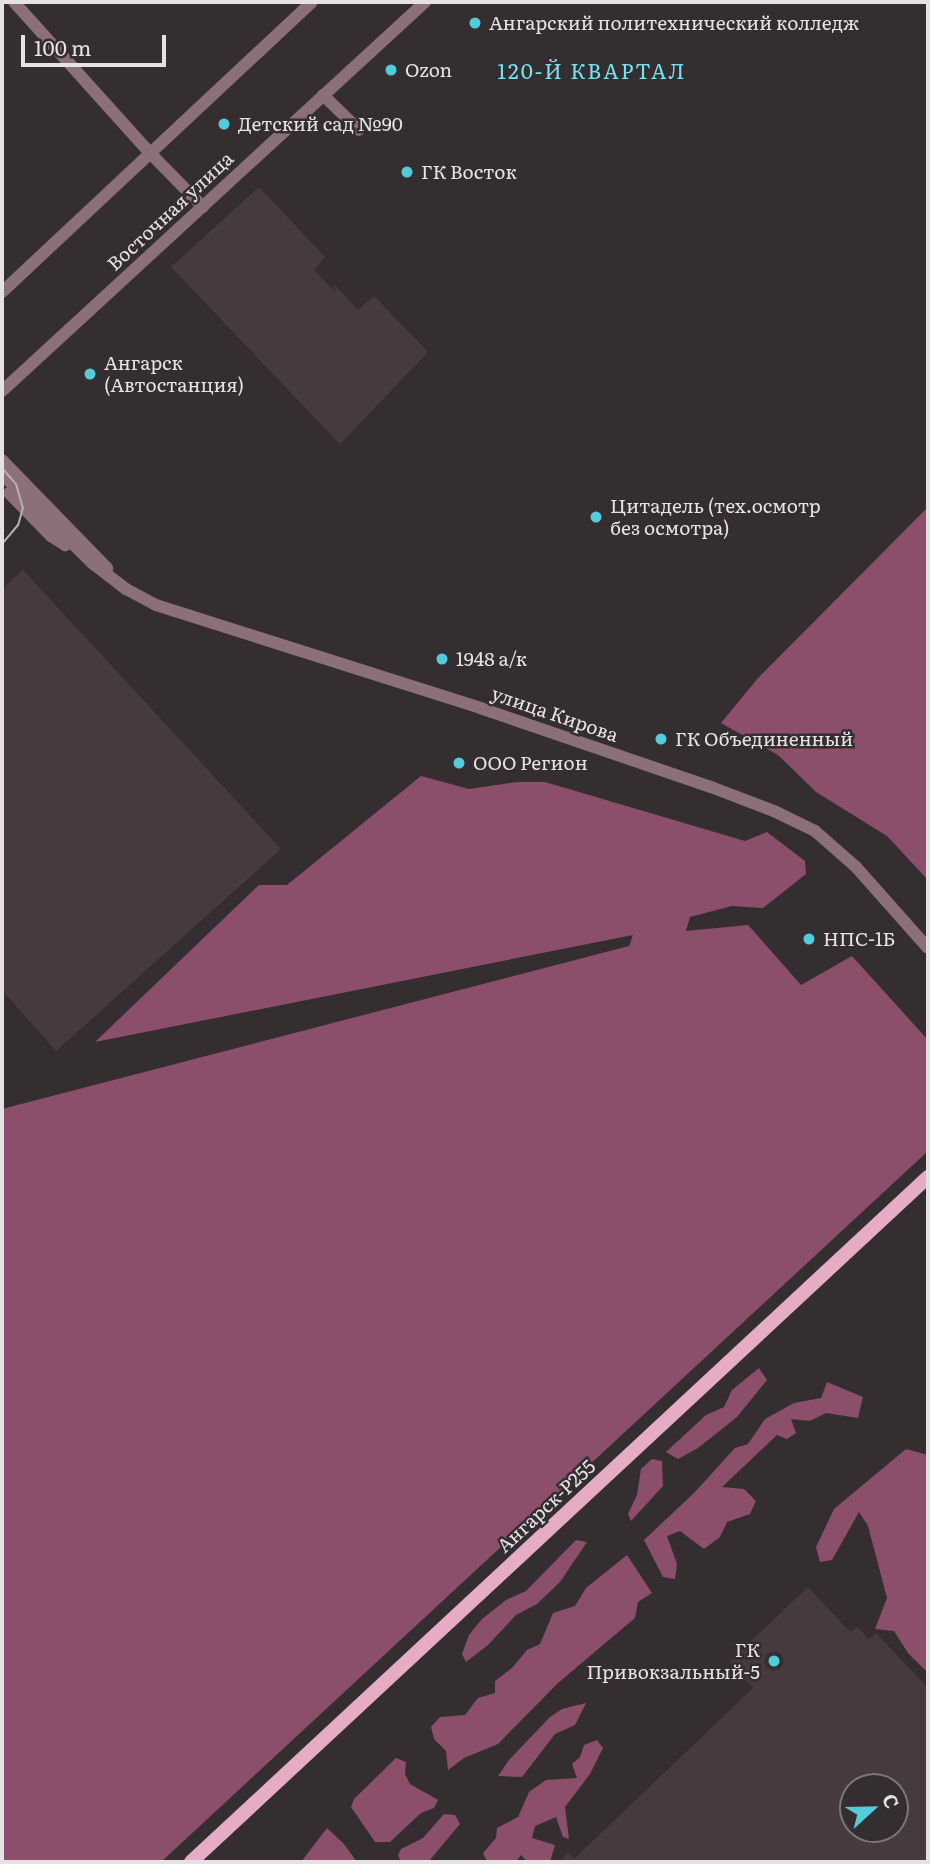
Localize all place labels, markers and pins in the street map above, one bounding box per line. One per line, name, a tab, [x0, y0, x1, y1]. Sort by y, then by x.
place label: Ангарский политехнический колледж	[489, 12, 859, 34]
marker: Ангарский политехнический колледж	[467, 15, 483, 31]
place label: Ozon	[405, 59, 452, 81]
marker: Ozon	[383, 62, 399, 78]
place label: Детский сад №90	[238, 113, 403, 135]
marker: Детский сад №90	[216, 116, 232, 132]
place label: ГК Восток	[421, 161, 517, 183]
marker: ГК Восток	[399, 164, 415, 180]
place label: Ангарск (Автостанция)	[104, 352, 244, 396]
marker: Ангарск (Автостанция)	[82, 366, 98, 382]
place label: Цитадель (тех.осмотр без осмотра)	[610, 495, 821, 539]
marker: Цитадель (тех.осмотр без осмотра)	[588, 509, 604, 525]
place label: 1948 а/к	[456, 648, 527, 670]
marker: 1948 а/к	[434, 651, 450, 667]
place label: ГК Объединенный	[675, 728, 853, 750]
marker: ГК Объединенный	[653, 731, 669, 747]
place label: ООО Регион	[473, 752, 588, 774]
marker: ООО Регион	[451, 755, 467, 771]
place label: НПС-1Б	[823, 928, 895, 950]
marker: НПС-1Б	[801, 931, 817, 947]
place label: ГК Привокзальный-5	[586, 1639, 760, 1683]
marker: ГК Привокзальный-5	[766, 1653, 782, 1669]

